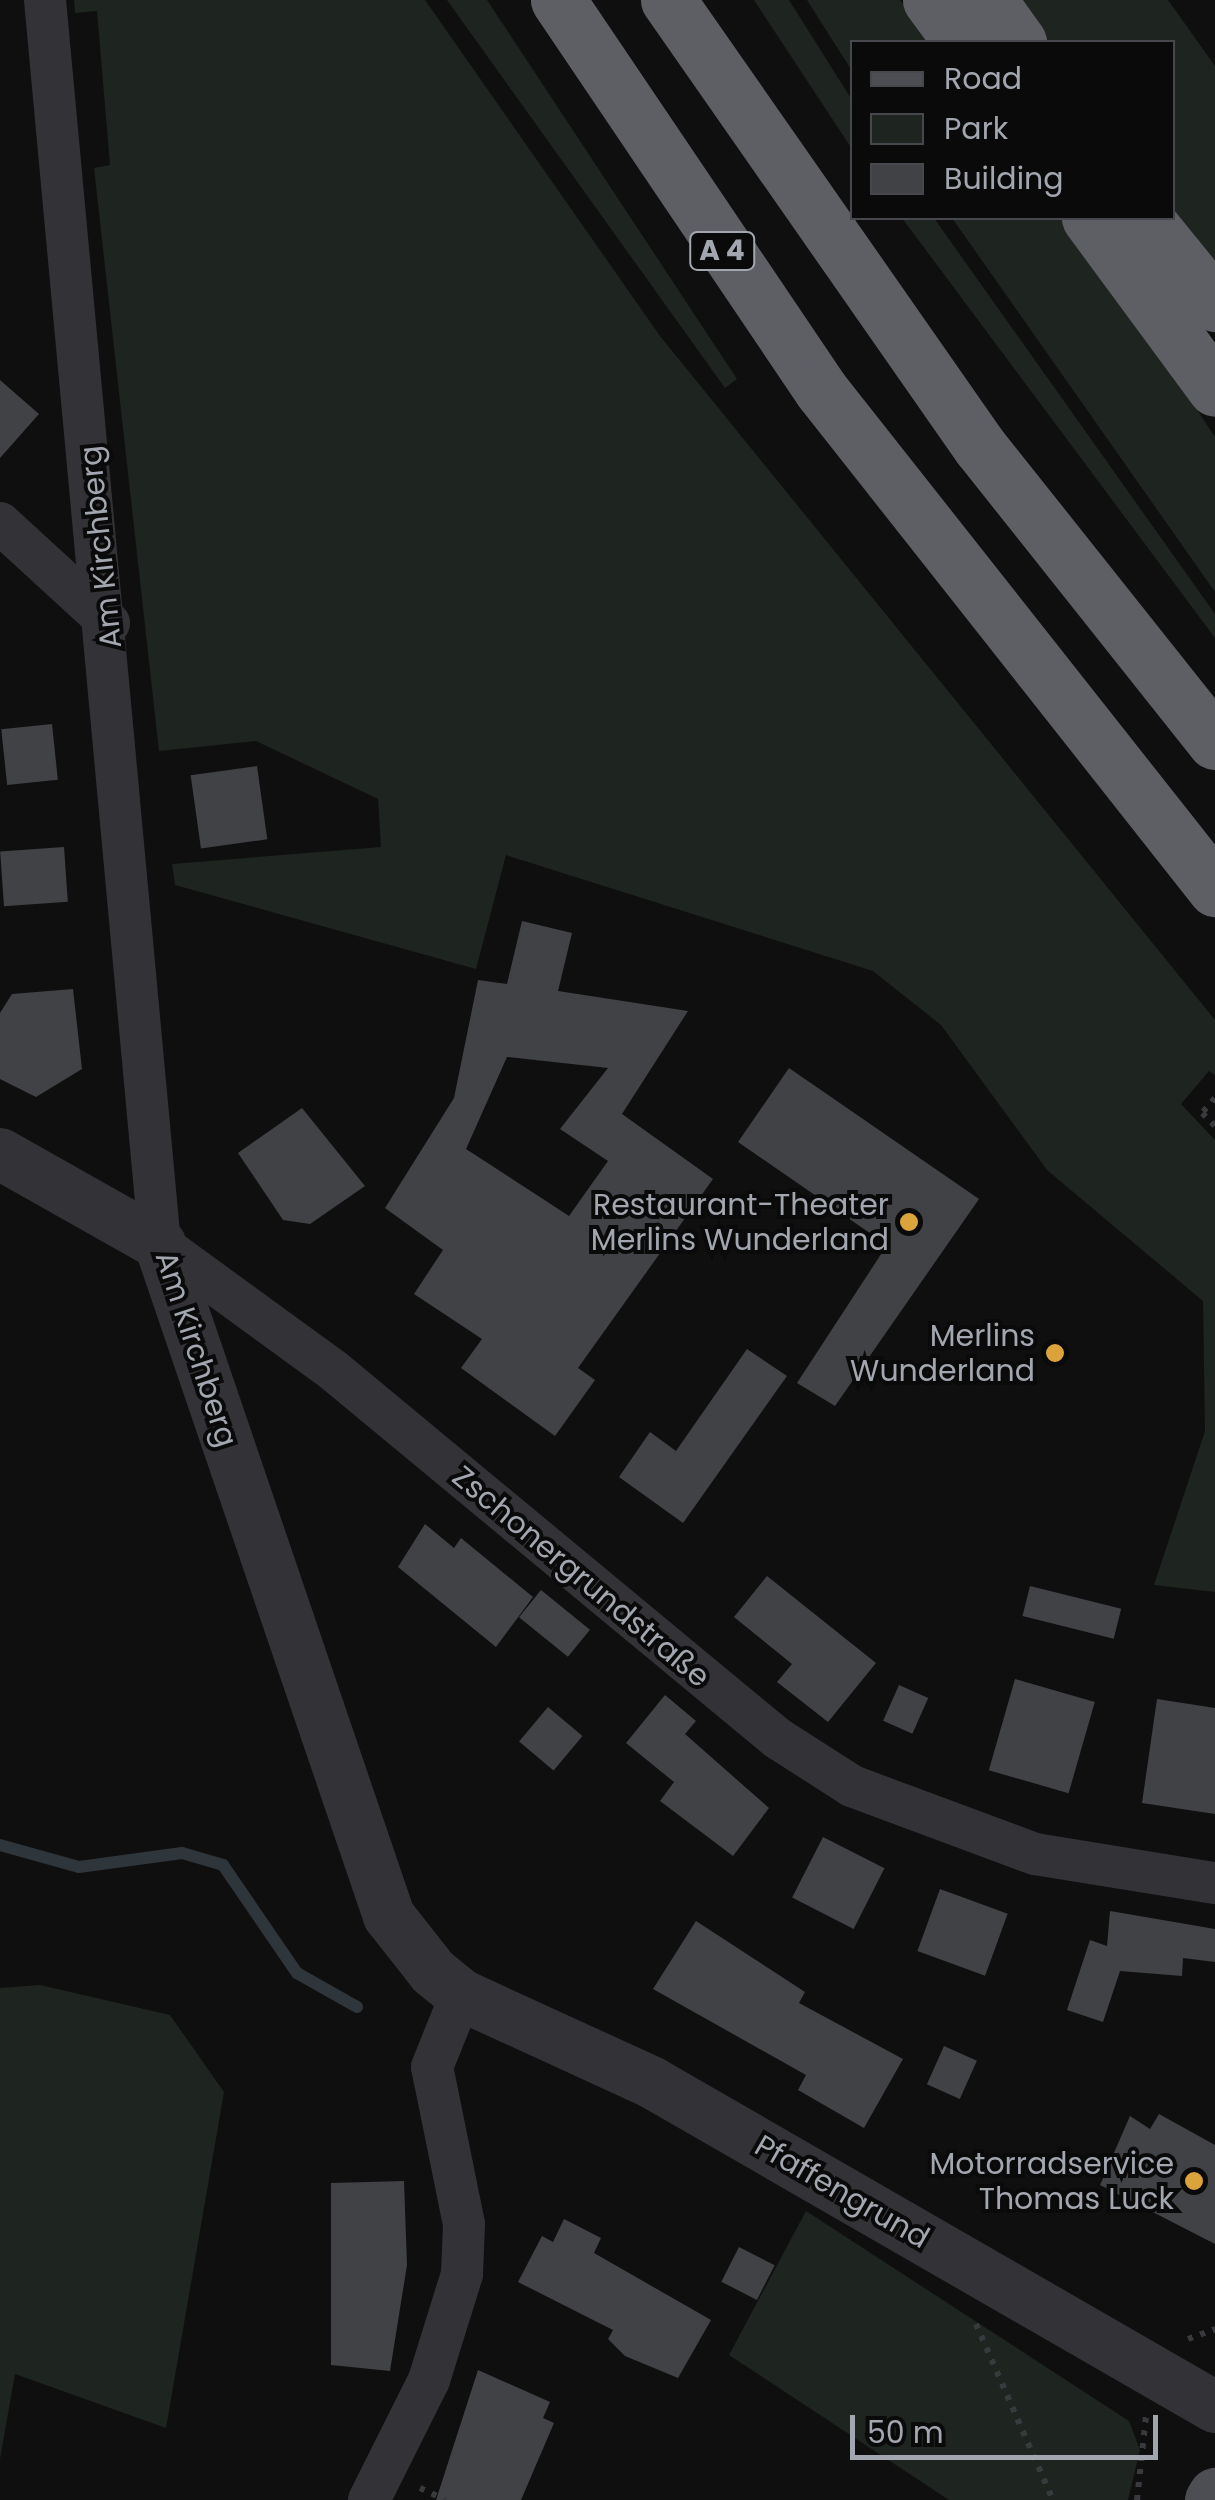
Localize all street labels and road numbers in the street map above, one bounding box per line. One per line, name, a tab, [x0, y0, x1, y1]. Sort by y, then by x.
road number: A 4	[687, 228, 757, 274]
street label: Am Kirchberg	[72, 444, 130, 650]
street label: Am Kirchberg	[147, 1247, 245, 1451]
street label: Zschonergrundstraße	[445, 1459, 717, 1695]
street label: Pfaffengrund	[748, 2128, 936, 2256]

